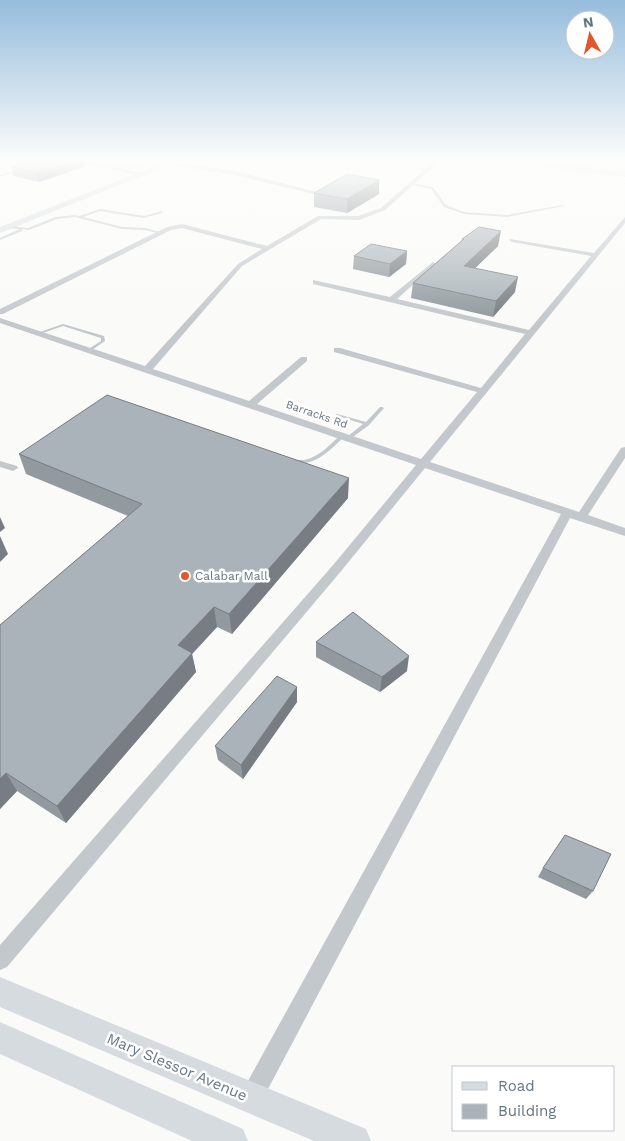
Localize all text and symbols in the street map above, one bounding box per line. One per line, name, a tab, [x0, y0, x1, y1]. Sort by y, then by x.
north arrow	[565, 10, 615, 60]
text: N	[582, 13, 594, 31]
street label: Barracks Rd	[284, 398, 349, 431]
place label: Calabar Mall	[195, 569, 268, 583]
marker: Calabar Mall	[179, 570, 191, 582]
street label: Mary Slessor Avenue	[104, 1029, 250, 1105]
legend	[452, 1066, 615, 1131]
text: Road	[498, 1077, 535, 1095]
text: Building	[498, 1102, 556, 1120]

